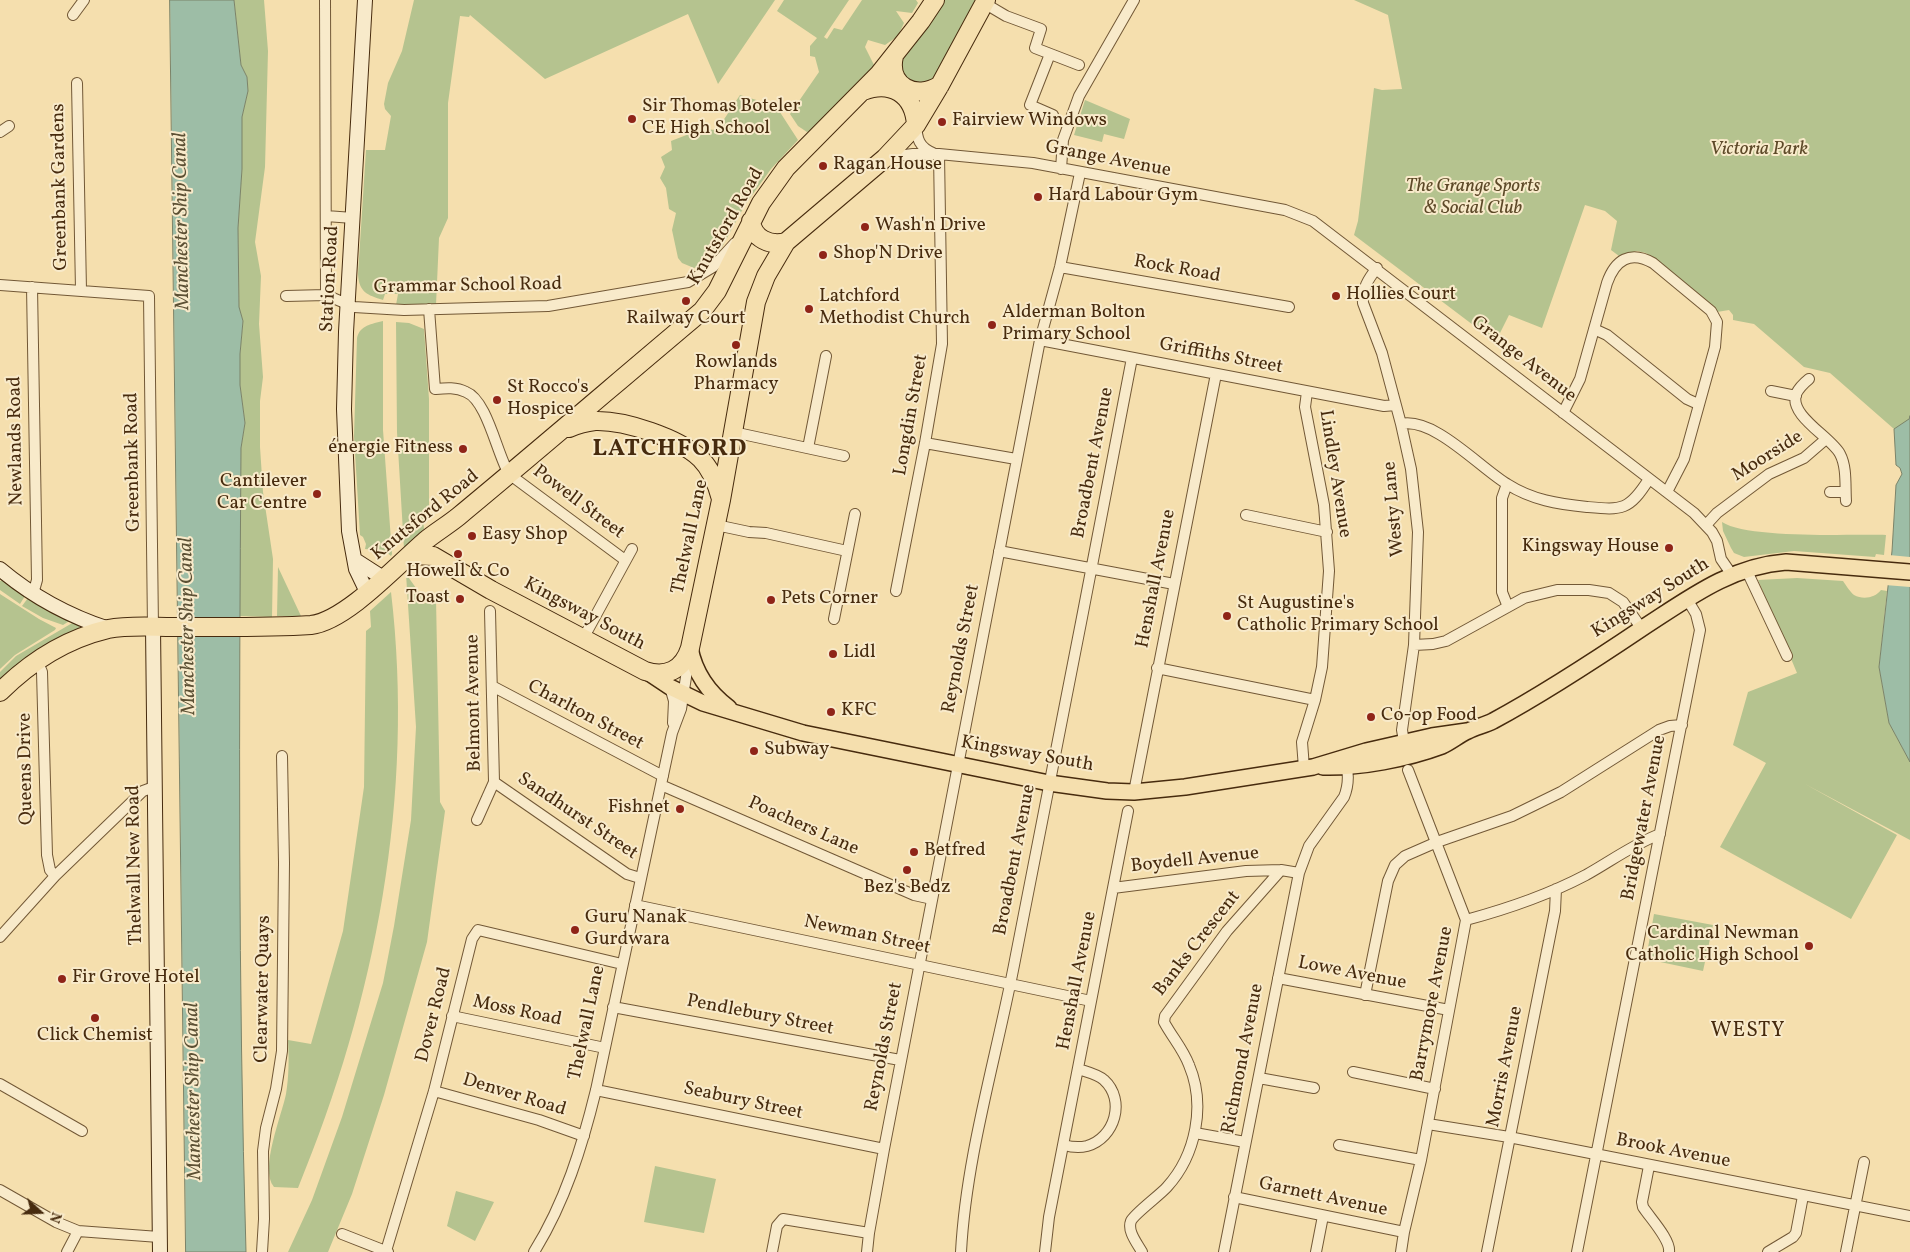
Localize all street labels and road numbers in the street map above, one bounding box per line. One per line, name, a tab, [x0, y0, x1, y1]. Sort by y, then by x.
street label: Greenbank Gardens	[48, 103, 74, 271]
street label: Grange Avenue	[1043, 137, 1173, 183]
street label: Knutsford Road	[684, 164, 770, 290]
street label: Station Road	[317, 225, 345, 333]
street label: Rock Road	[1132, 251, 1222, 289]
street label: Grammar School Road	[374, 274, 562, 300]
street label: Grange Avenue	[1466, 312, 1580, 408]
street label: Griffiths Street	[1157, 334, 1285, 380]
street label: Longdin Street	[890, 352, 934, 478]
street label: Newlands Road	[4, 376, 30, 506]
street label: Broadbent Avenue	[1068, 386, 1120, 540]
street label: Greenbank Road	[121, 392, 147, 532]
street label: Lindley Avenue	[1313, 408, 1355, 540]
street label: Moorside	[1728, 426, 1808, 488]
street label: Westy Lane	[1379, 460, 1411, 558]
street label: Powell Street	[528, 461, 628, 545]
street label: Knutsford Road	[368, 466, 484, 566]
street label: Thelwall Lane	[668, 478, 714, 596]
street label: Henshall Avenue	[1132, 508, 1182, 650]
street label: Kingsway South	[1588, 554, 1714, 644]
street label: Kingsway South	[519, 573, 649, 657]
street label: Reynolds Street	[938, 582, 986, 716]
street label: Belmont Avenue	[462, 634, 488, 772]
street label: Charlton Street	[523, 676, 647, 756]
street label: Queens Drive	[15, 713, 39, 825]
street label: Kingsway South	[959, 732, 1095, 778]
street label: Bridgewater Avenue	[1618, 733, 1672, 903]
street label: Sandhurst Street	[512, 768, 642, 866]
street label: Broadbent Avenue	[990, 783, 1042, 937]
street label: Thelwall New Road	[123, 785, 149, 945]
street label: Poachers Lane	[744, 792, 862, 862]
street label: Boydell Avenue	[1130, 843, 1260, 879]
street label: Banks Crescent	[1150, 887, 1246, 1001]
street label: Henshall Avenue	[1053, 910, 1103, 1052]
street label: Newman Street	[802, 911, 932, 961]
street label: Clearwater Quays	[251, 915, 277, 1063]
street label: Barrymore Avenue	[1407, 925, 1459, 1083]
street label: Lowe Avenue	[1296, 952, 1408, 996]
street label: Thelwall Lane	[565, 964, 611, 1082]
street label: Dover Road	[412, 965, 458, 1065]
street label: Reynolds Street	[861, 980, 909, 1114]
street label: Richmond Avenue	[1218, 982, 1270, 1136]
street label: Moss Road	[470, 991, 564, 1033]
street label: Pendlebury Street	[685, 991, 835, 1041]
street label: Morris Avenue	[1483, 1004, 1529, 1130]
street label: Denver Road	[460, 1069, 568, 1123]
street label: Seabury Street	[681, 1078, 805, 1126]
street label: Brook Avenue	[1614, 1130, 1732, 1174]
street label: Garnett Avenue	[1257, 1173, 1389, 1223]

